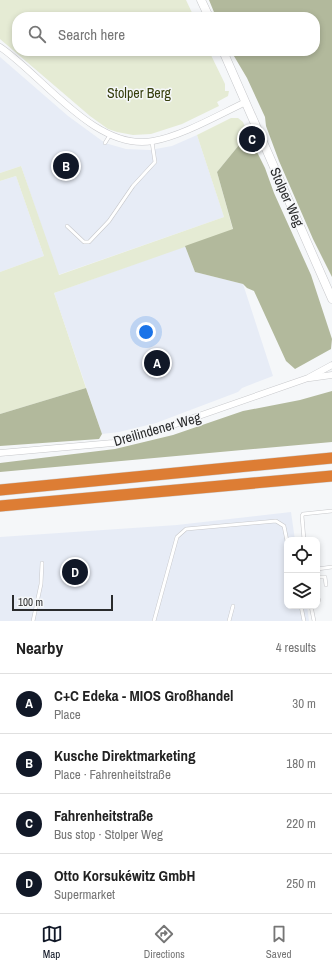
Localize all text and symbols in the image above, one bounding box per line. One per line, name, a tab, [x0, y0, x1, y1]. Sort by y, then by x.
search box	[12, 12, 320, 56]
icon: search	[26, 23, 48, 45]
text: Search here	[58, 24, 125, 45]
park label: Stolper Berg	[107, 84, 172, 102]
pin: C	[239, 124, 265, 154]
pin: B	[53, 151, 79, 181]
street label: Stolper Weg	[266, 165, 308, 230]
your location	[136, 322, 156, 342]
pin: A	[144, 348, 170, 378]
street label: Dreilindener Weg	[111, 408, 203, 450]
map controls	[284, 537, 320, 609]
button: locate	[284, 537, 320, 573]
pin: D	[62, 557, 88, 587]
button: layers	[284, 573, 320, 609]
scale bar	[12, 593, 113, 612]
text: 100 m	[18, 595, 43, 609]
text: Nearby	[16, 636, 63, 659]
text: 4 results	[276, 639, 316, 656]
text: C+C Edeka - MIOS Großhandel	[54, 685, 233, 706]
text: A	[25, 695, 33, 712]
text: 30 m	[292, 695, 316, 712]
text: Place	[54, 706, 81, 723]
text: Kusche Direktmarketing	[54, 745, 196, 766]
text: B	[25, 755, 33, 772]
text: 180 m	[286, 755, 316, 772]
text: Place · Fahrenheitstraße	[54, 766, 171, 783]
text: Fahrenheitstraße	[54, 805, 153, 826]
text: C	[25, 815, 33, 832]
text: 220 m	[286, 815, 316, 832]
text: Bus stop · Stolper Weg	[54, 826, 163, 843]
text: Otto Korsukéwitz GmbH	[54, 865, 195, 886]
text: D	[25, 875, 33, 892]
text: 250 m	[286, 875, 316, 892]
text: Supermarket	[54, 886, 115, 903]
tab: Map	[41, 923, 63, 961]
tab: Directions	[144, 923, 185, 961]
tab: Saved	[266, 923, 291, 961]

